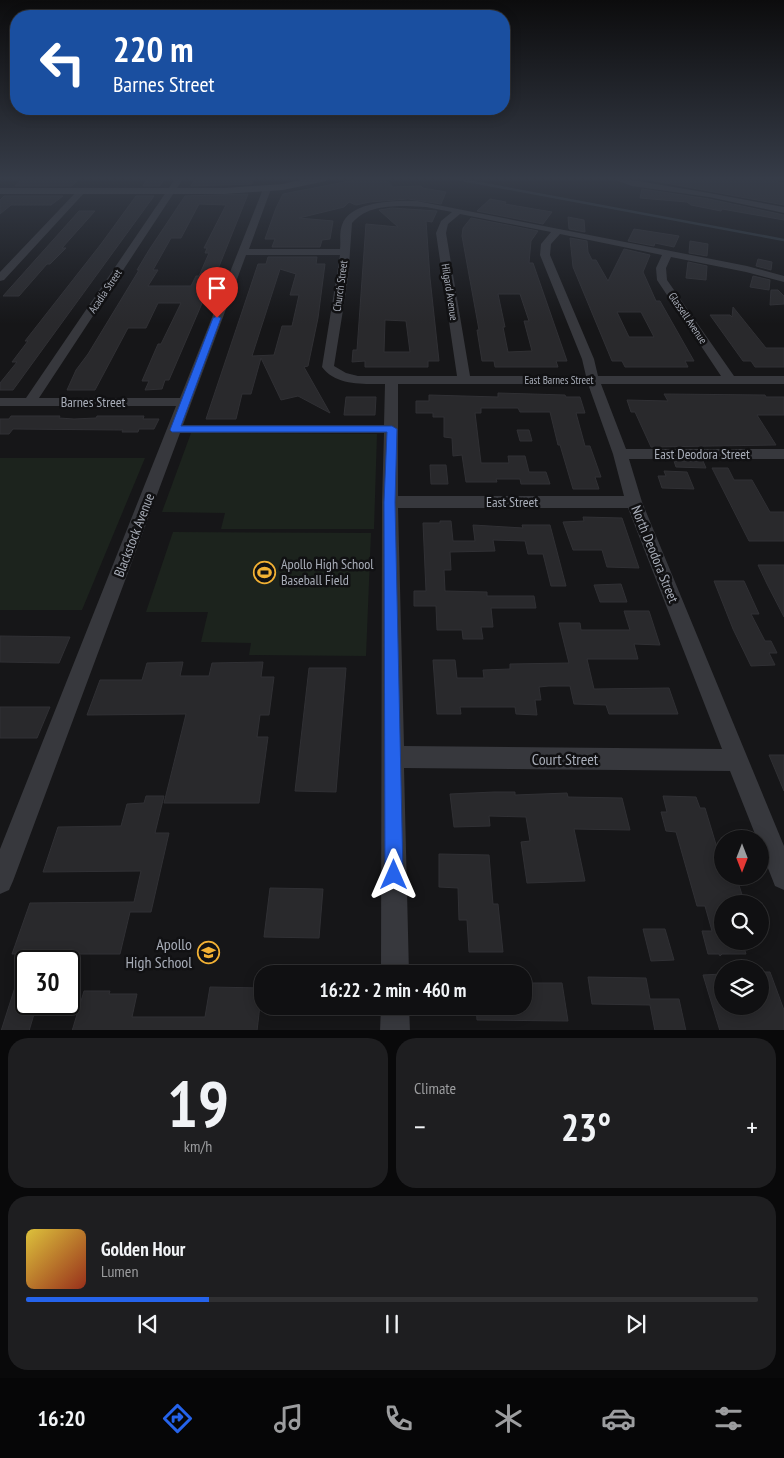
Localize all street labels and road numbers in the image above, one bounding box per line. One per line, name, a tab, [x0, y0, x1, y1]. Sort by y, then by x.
street label: Church Street	[329, 260, 351, 312]
street label: Hilgard Avenue	[439, 262, 461, 322]
street label: Acadia Street	[85, 266, 125, 316]
street label: Glassell Avenue	[666, 289, 711, 347]
street label: East Barnes Street	[525, 373, 593, 387]
street label: Barnes Street	[61, 393, 125, 411]
street label: East Deodora Street	[654, 445, 750, 463]
street label: Blackstock Avenue	[110, 490, 158, 580]
street label: East Street	[486, 493, 538, 511]
street label: North Deodora Street	[627, 503, 683, 605]
street label: Court Street	[532, 749, 599, 769]

